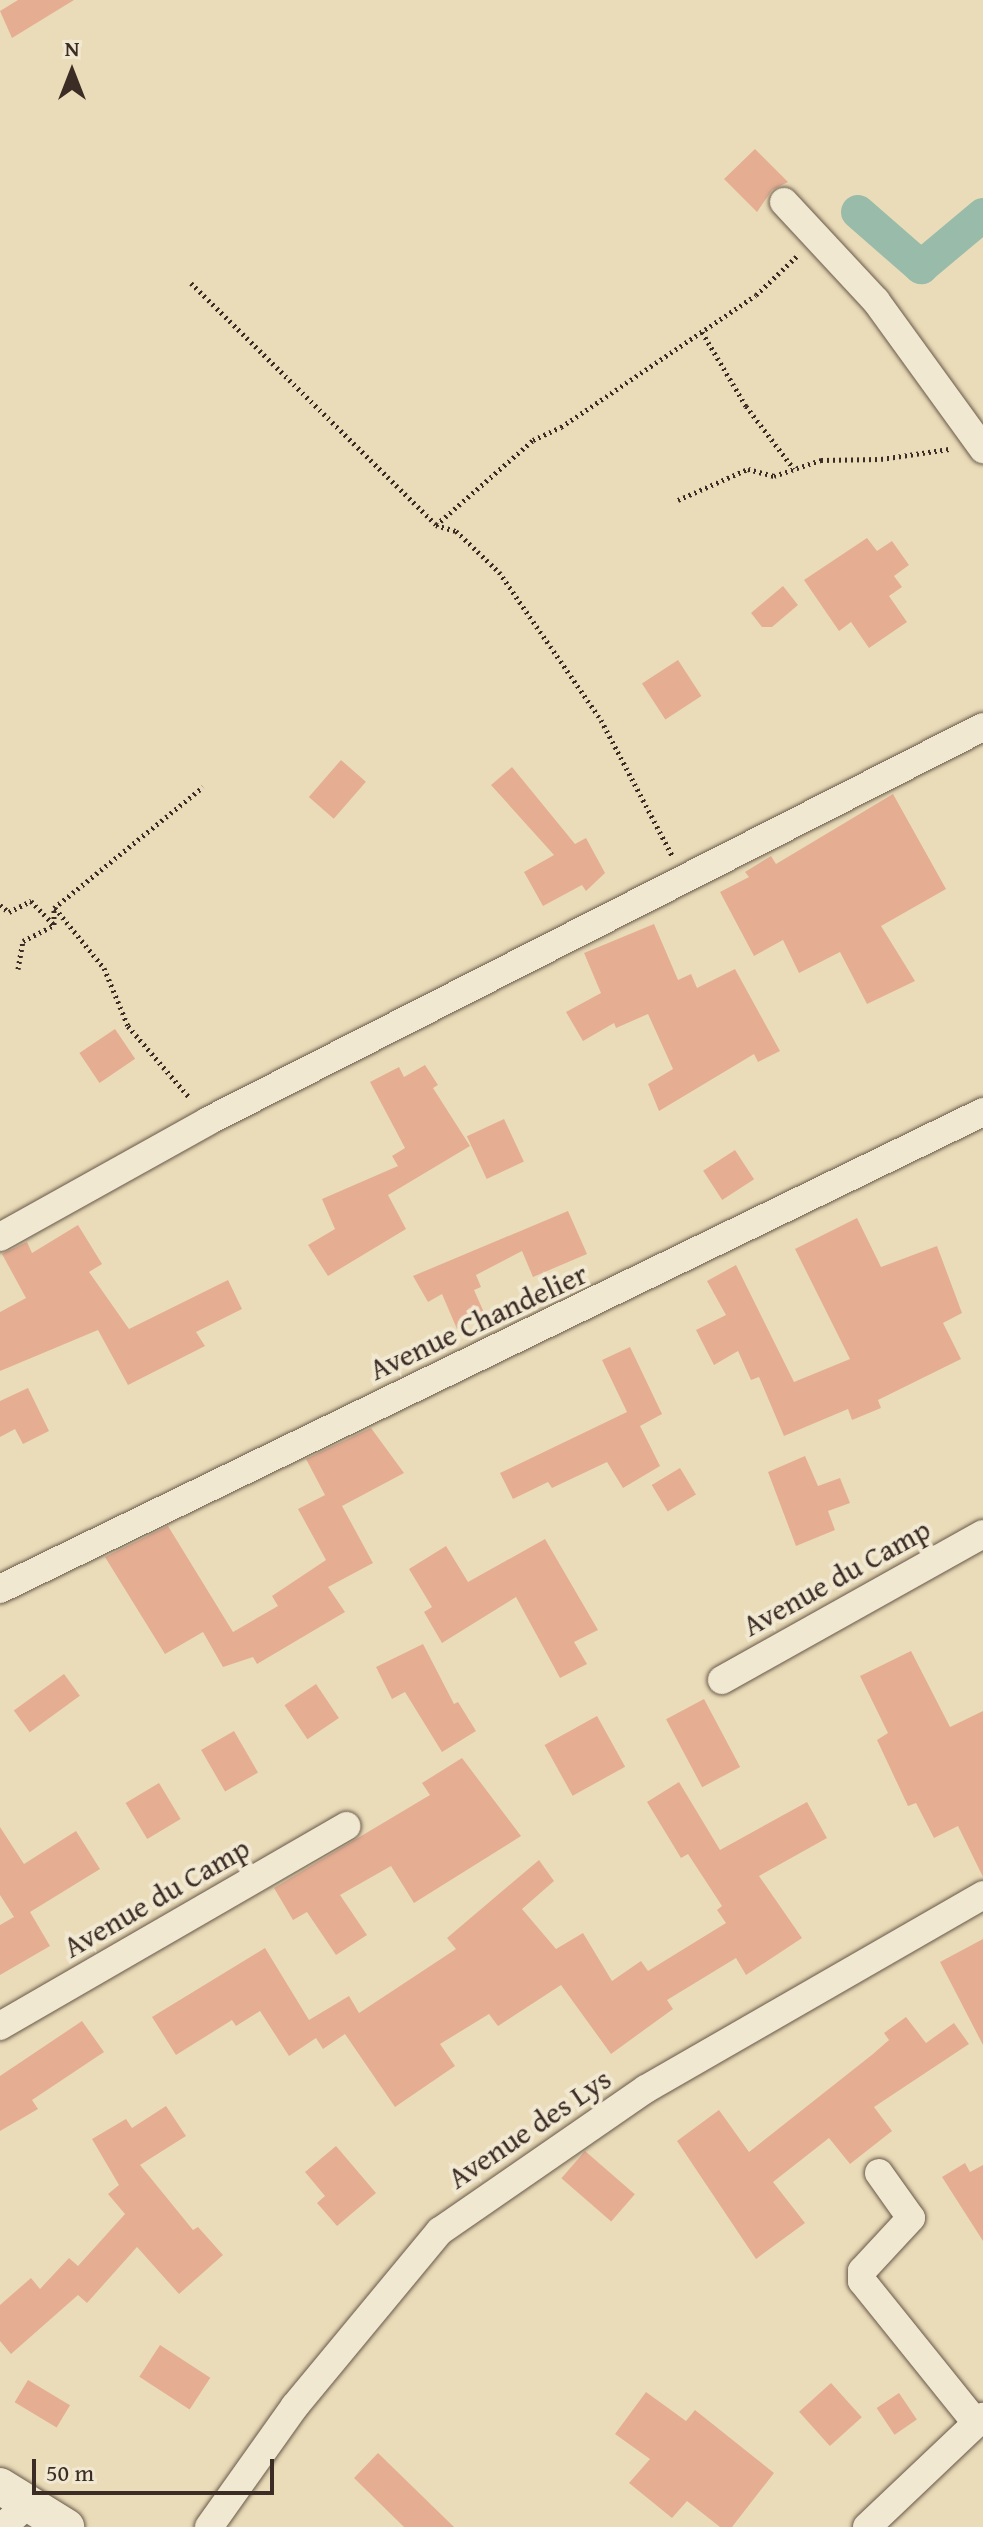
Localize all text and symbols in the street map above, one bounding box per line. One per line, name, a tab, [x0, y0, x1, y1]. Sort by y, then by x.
north arrow	[32, 32, 112, 112]
text: N	[65, 32, 79, 64]
street label: Avenue Chandelier	[363, 1255, 593, 1387]
street label: Avenue du Camp	[736, 1511, 936, 1643]
street label: Avenue du Camp	[57, 1829, 255, 1965]
street label: Avenue des Lys	[441, 2060, 617, 2196]
scale bar	[36, 2443, 278, 2493]
text: 50 m	[46, 2455, 94, 2490]

